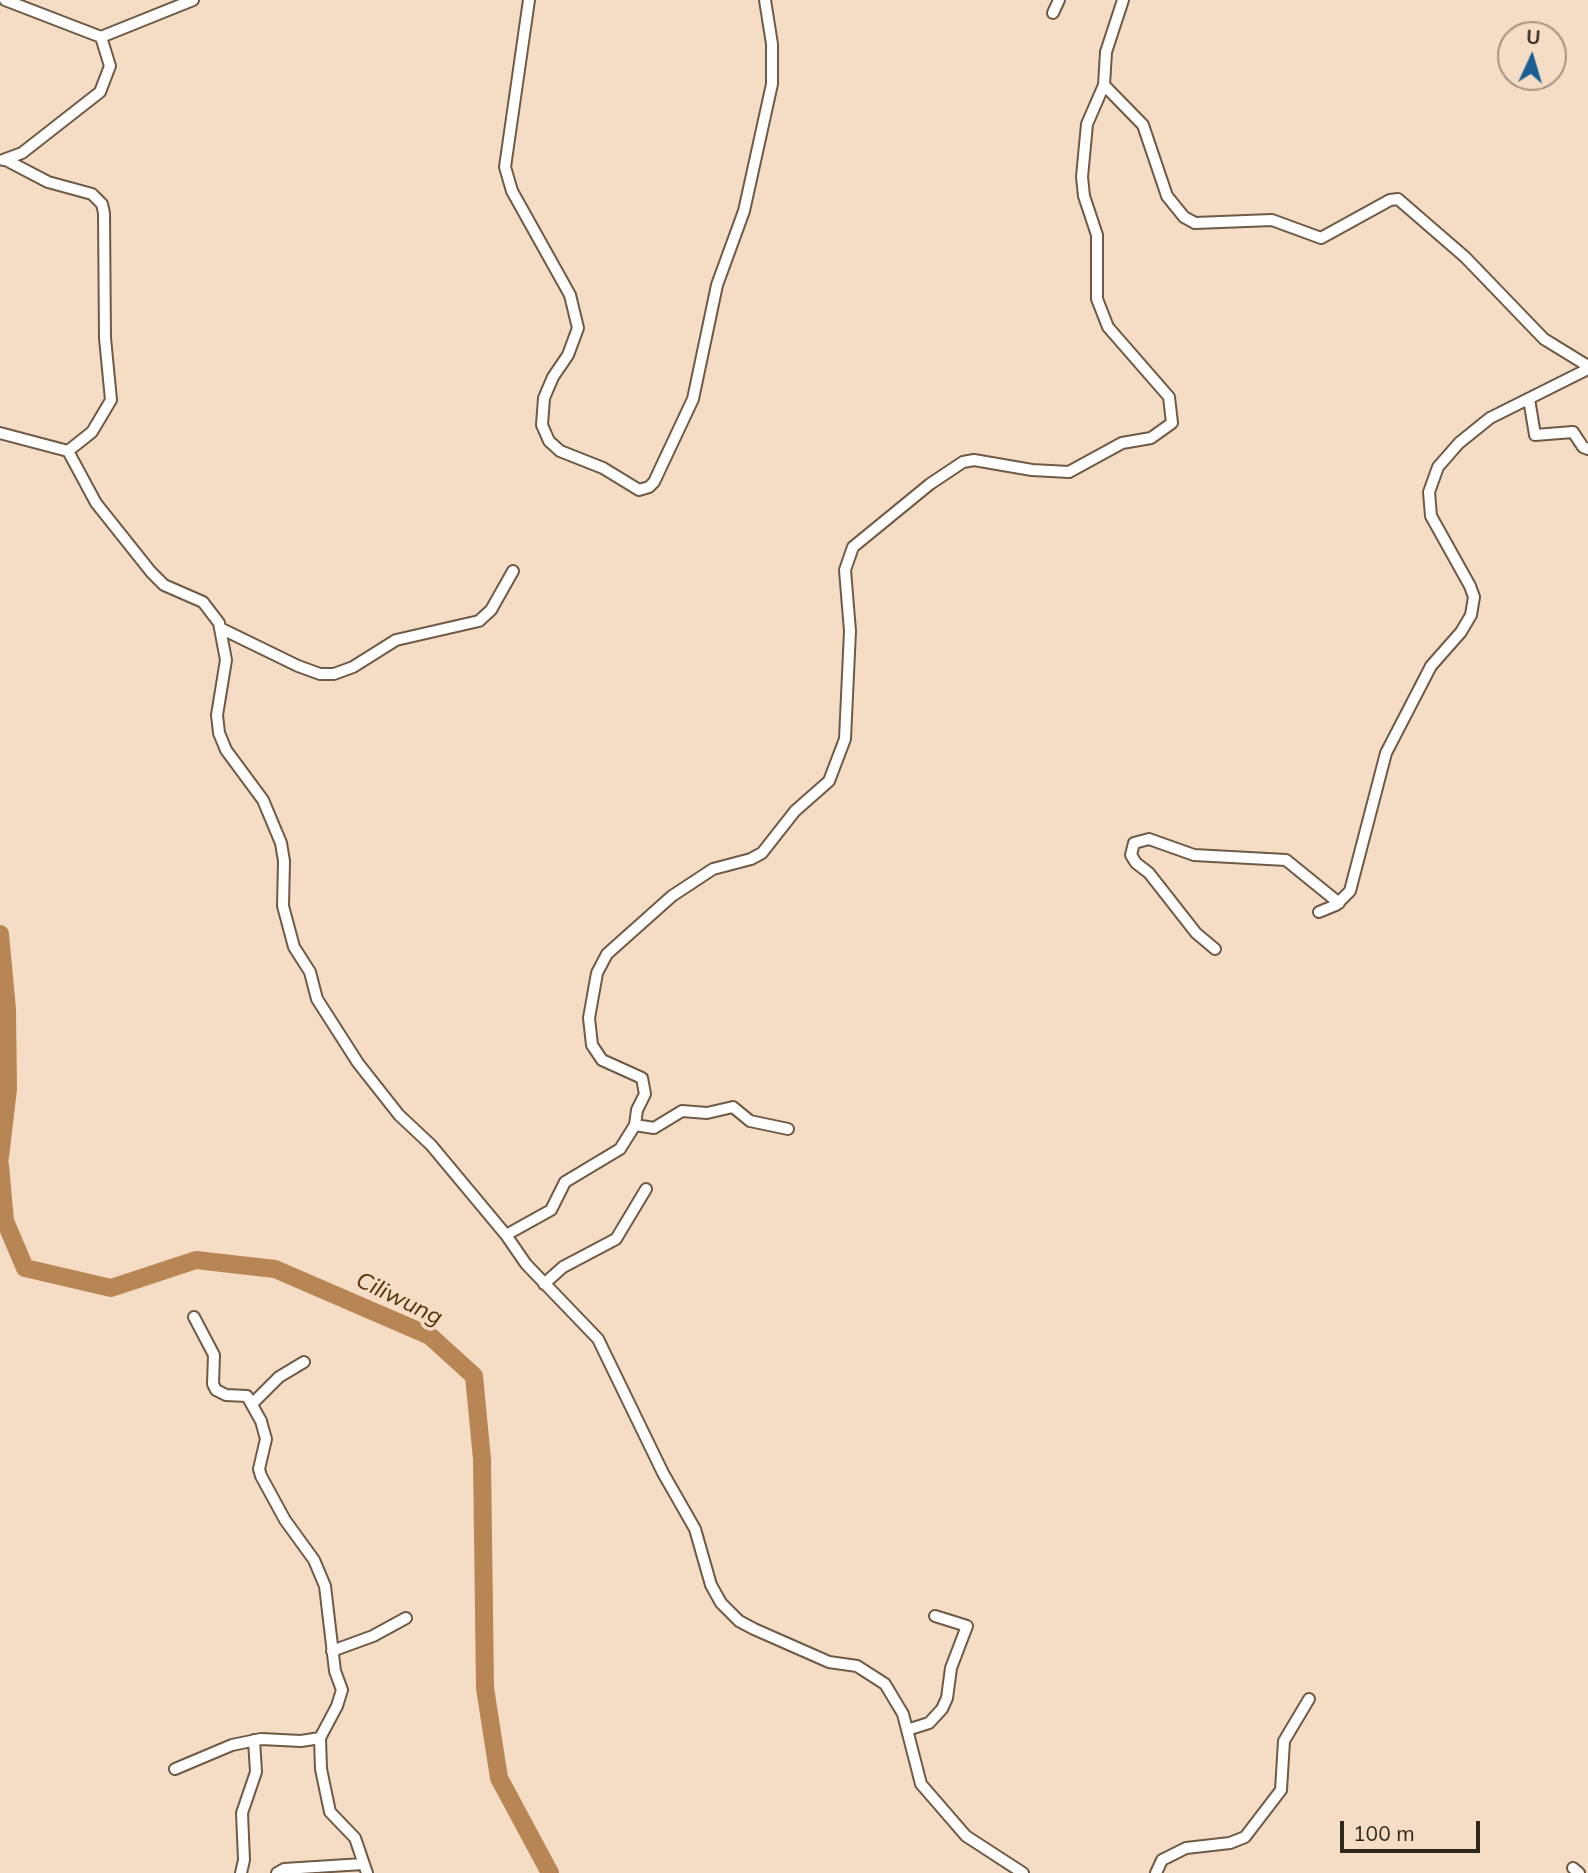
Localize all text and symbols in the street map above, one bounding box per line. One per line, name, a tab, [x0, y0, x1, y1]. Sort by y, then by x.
north arrow	[1497, 21, 1567, 91]
text: U	[1525, 25, 1541, 50]
water label: Ciliwung	[351, 1266, 447, 1332]
scale bar	[1343, 1806, 1483, 1850]
text: 100 m	[1353, 1820, 1415, 1846]

